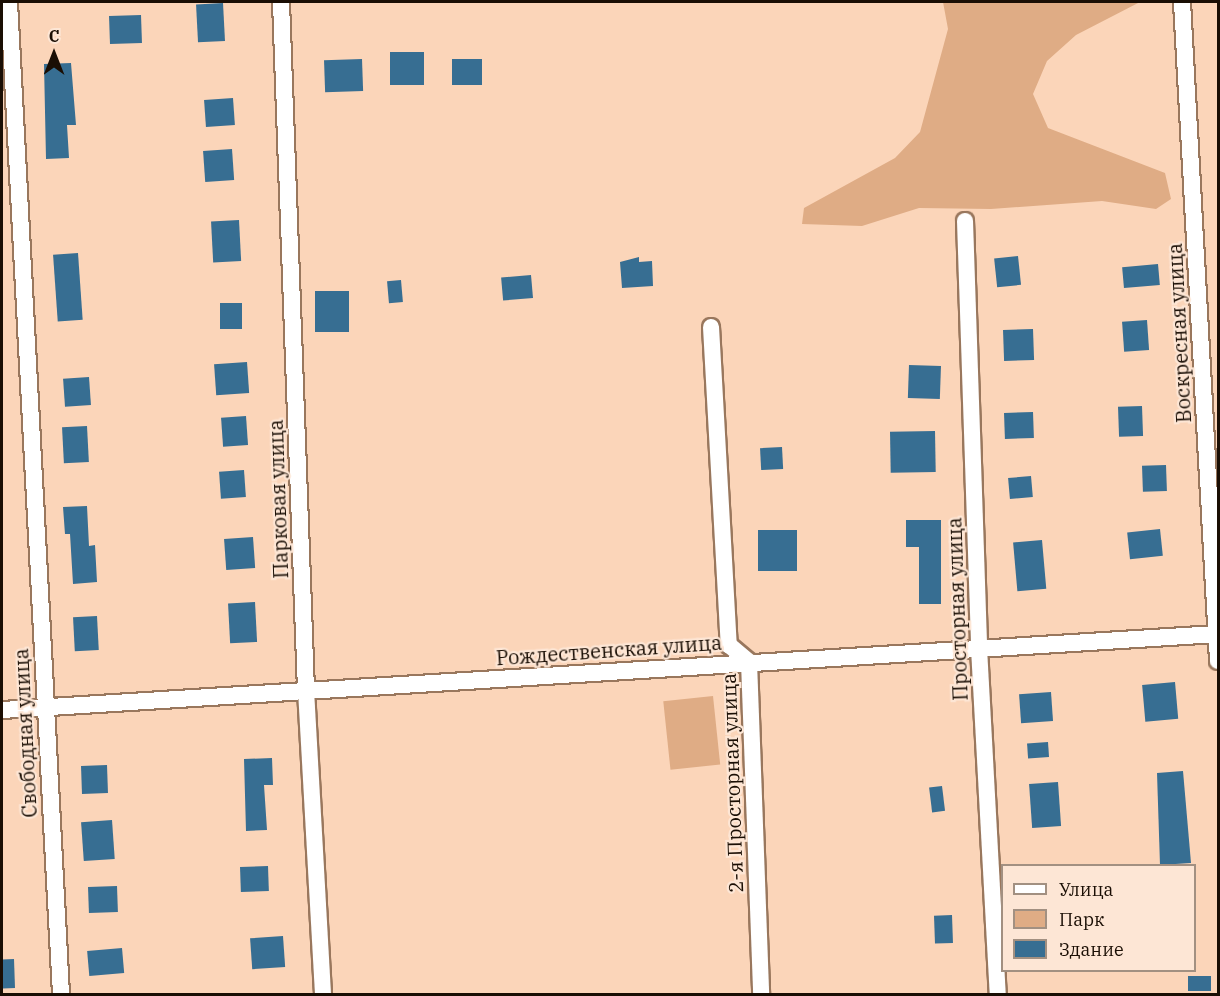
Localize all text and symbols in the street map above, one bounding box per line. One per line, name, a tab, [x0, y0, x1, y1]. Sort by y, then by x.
north arrow	[24, 24, 84, 84]
text: С	[49, 26, 59, 46]
street label: Воскресная улица	[1162, 243, 1196, 423]
street label: Парковая улица	[263, 419, 293, 579]
street label: Просторная улица	[942, 517, 972, 701]
street label: Рождественская улица	[495, 630, 723, 670]
street label: Свободная улица	[9, 648, 41, 818]
street label: 2-я Просторная улица	[716, 673, 748, 893]
legend	[1001, 864, 1196, 972]
text: Улица	[1059, 878, 1113, 901]
text: Парк	[1059, 908, 1105, 931]
text: Здание	[1059, 938, 1124, 961]

